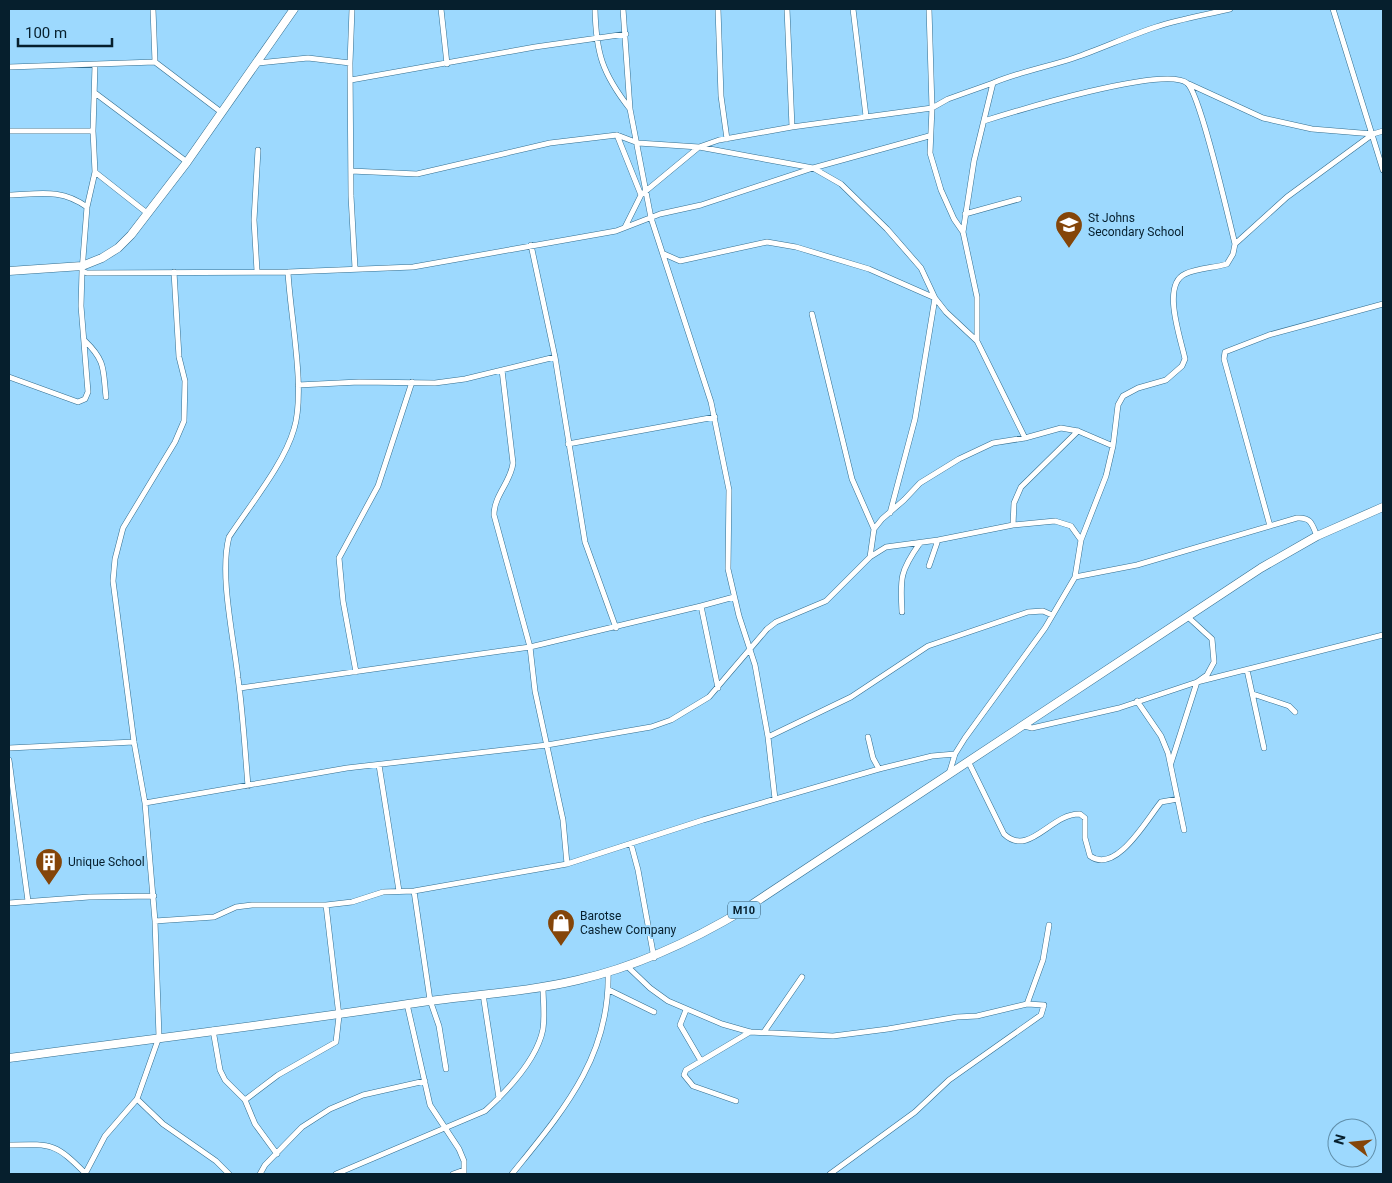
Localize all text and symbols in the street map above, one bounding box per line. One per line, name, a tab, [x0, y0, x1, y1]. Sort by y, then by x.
scale bar	[18, 15, 111, 47]
text: 100 m	[25, 24, 67, 42]
school or university icon: St Johns Secondary School	[1054, 210, 1084, 249]
place label: St Johns Secondary School	[1088, 211, 1184, 239]
building icon: Unique School	[34, 847, 64, 886]
place label: Unique School	[68, 855, 145, 869]
road number: M10	[728, 902, 760, 918]
shop icon: Barotse Cashew Company	[546, 908, 576, 947]
place label: Barotse Cashew Company	[580, 909, 677, 937]
north arrow	[1327, 1118, 1377, 1168]
text: N	[1330, 1132, 1349, 1146]

